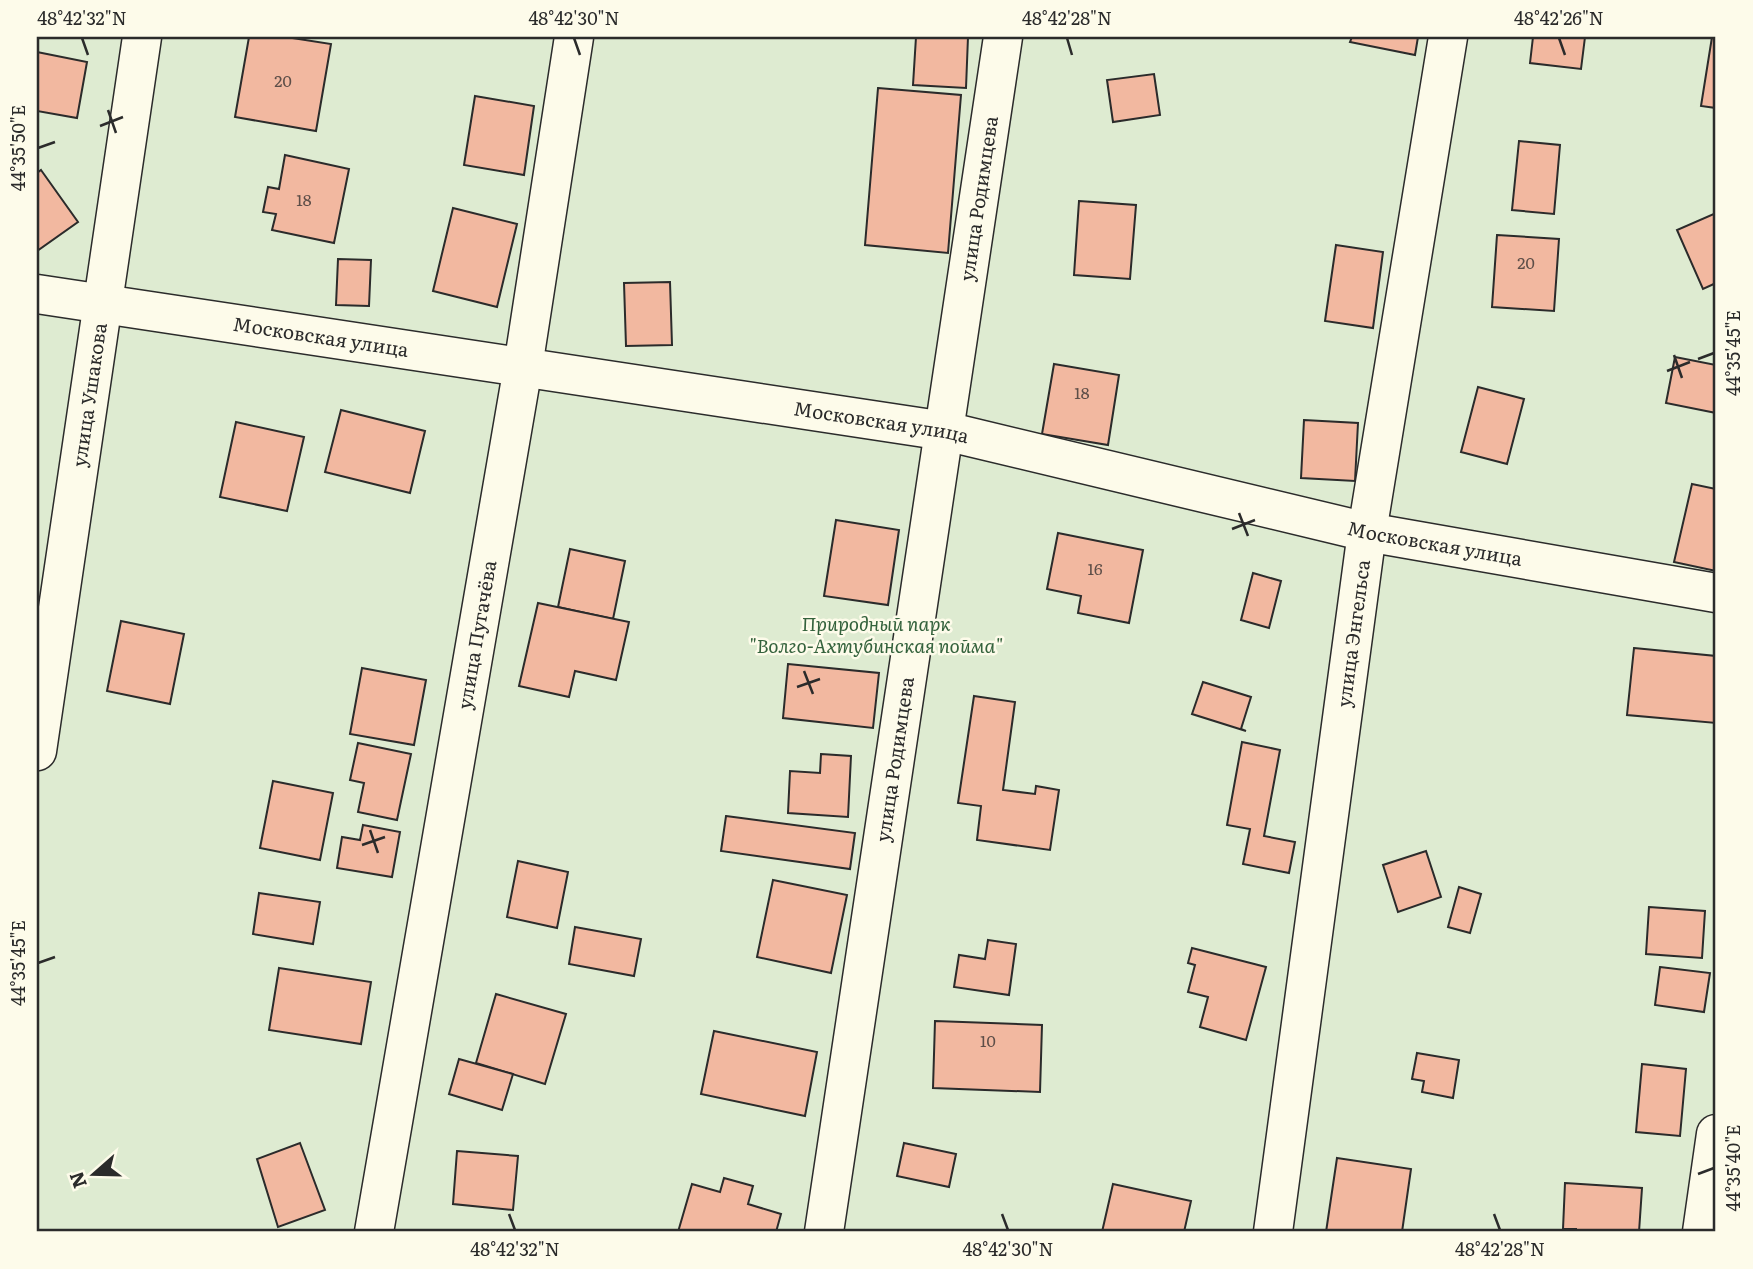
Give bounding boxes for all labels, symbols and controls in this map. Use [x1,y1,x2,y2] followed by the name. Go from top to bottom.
[37,4,127,31] text: 48°42'32"N
[528,4,620,31] text: 48°42'30"N
[1022,4,1112,31] text: 48°42'28"N
[1514,4,1604,31] text: 48°42'26"N
[274,68,292,92] house number: 20
[4,105,31,191] text: 44°35'50"E
[952,113,1004,283] street label: улица Родимцева
[296,187,312,211] house number: 18
[1517,250,1535,274] house number: 20
[231,309,411,363] street label: Московская улица
[1719,310,1746,396] text: 44°35'45"E
[64,320,113,469] street label: улица Ушакова
[1074,380,1090,404] house number: 18
[792,393,973,449] street label: Московская улица
[1345,513,1525,572] street label: Московская улица
[1087,556,1103,580] house number: 16
[449,557,503,711] street label: улица Пугачёва
[1329,557,1376,709] street label: улица Энгельса
[749,609,1003,659] park label: Природный парк "Волго-Ахтубинская пойма"
[868,674,920,844] street label: улица Родимцева
[4,920,31,1006] text: 44°35'45"E
[980,1028,996,1052] house number: 10
[1719,1124,1746,1212] text: 44°35'40"E
[60,1140,130,1210] north arrow
[61,1168,93,1192] text: N
[470,1235,560,1262] text: 48°42'32"N
[962,1235,1054,1262] text: 48°42'30"N
[1455,1235,1545,1262] text: 48°42'28"N

